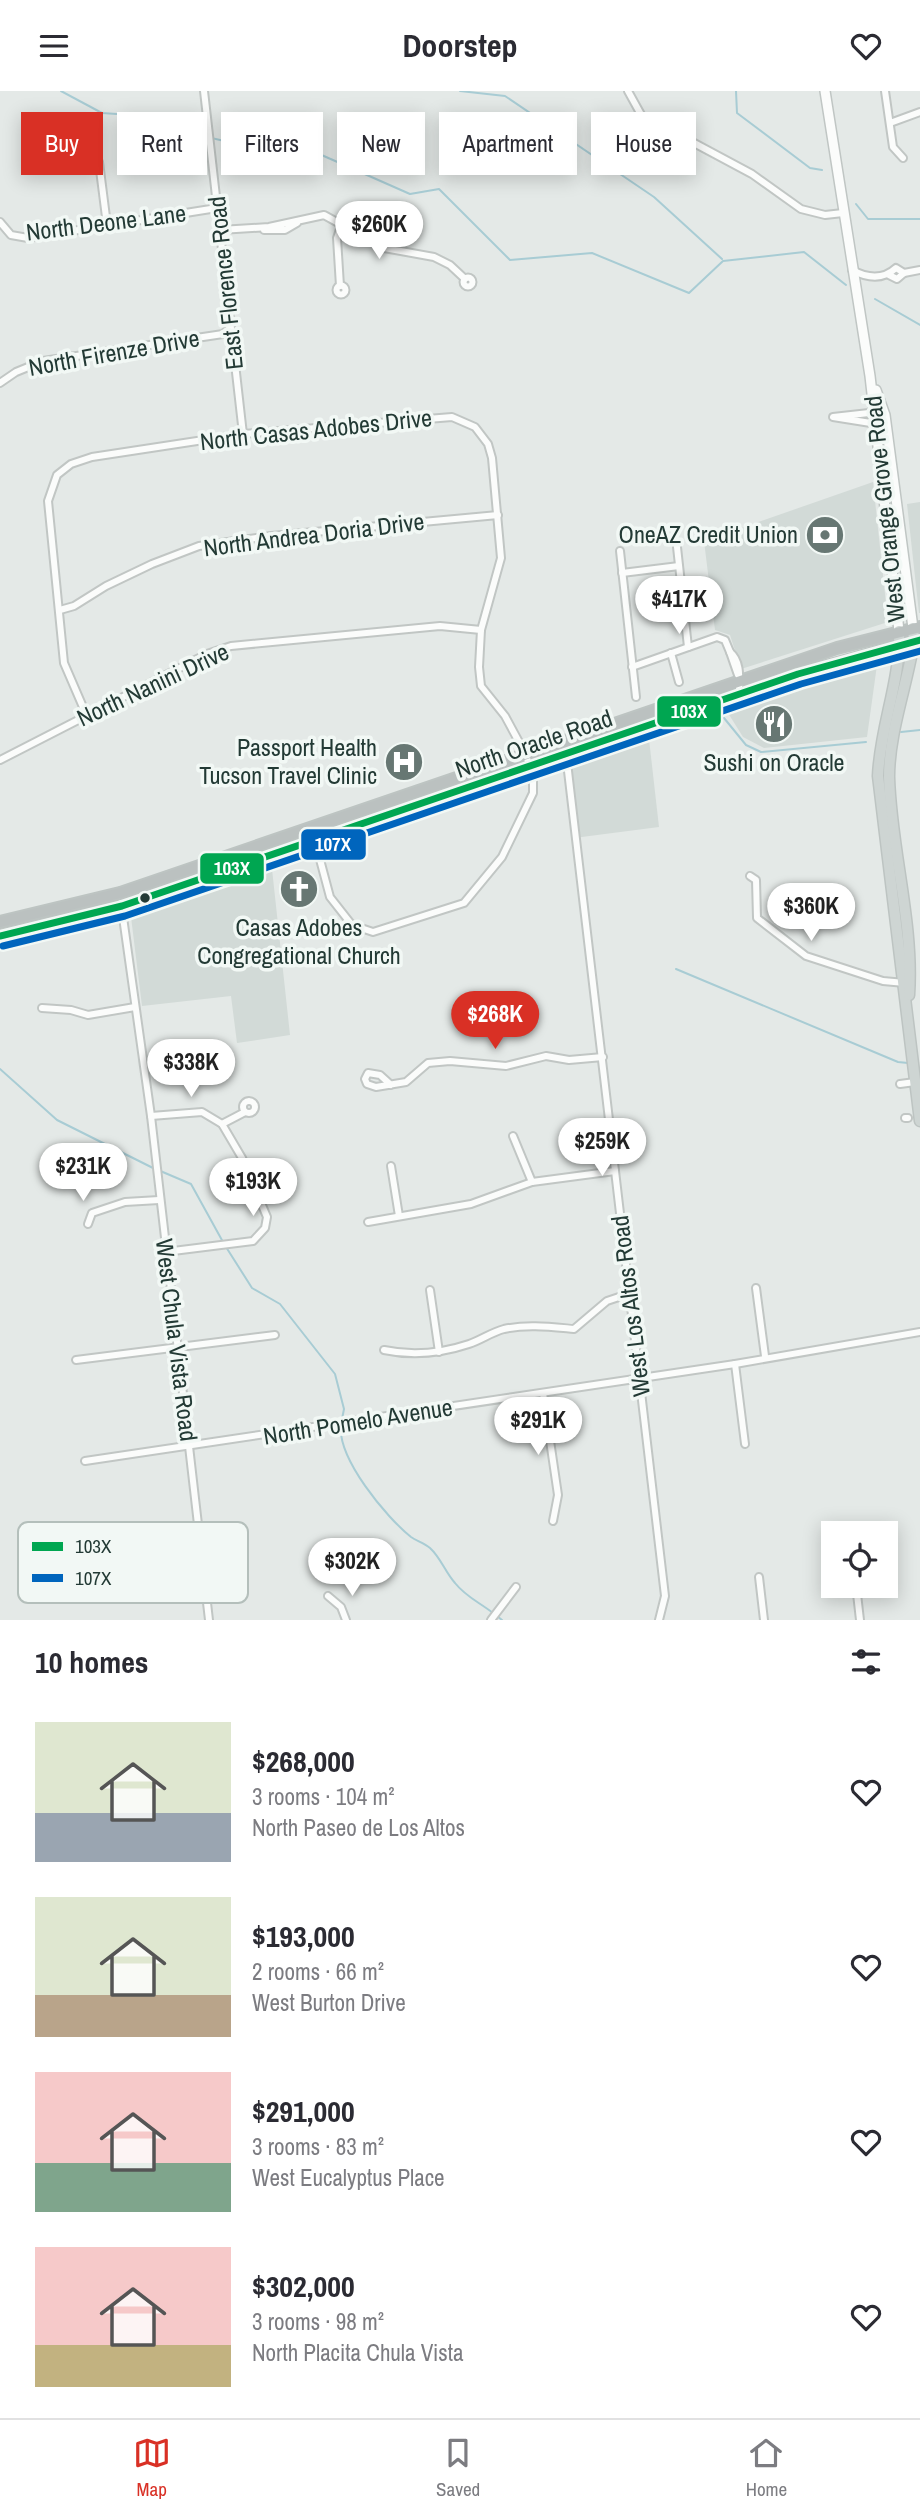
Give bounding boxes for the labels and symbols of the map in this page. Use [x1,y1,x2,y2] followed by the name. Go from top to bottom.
[200,195,250,371] street label: East Florence Road
[24,196,188,248] street label: North Deone Lane
[330,201,428,261] pin: $260K
[26,321,202,383] street label: North Firenze Drive
[856,394,912,624] street label: West Orange Grove Road
[198,401,433,457] street label: North Casas Adobes Drive
[202,505,426,563] street label: North Andrea Doria Drive
[804,514,846,556] bank icon: OneAZ Credit Union
[619,518,798,550] place label: OneAZ Credit Union
[630,577,728,636] pin: $417K
[71,635,234,733] street label: North Nanini Drive
[656,695,722,728] line badge: 103X
[671,698,708,724] text: 103X
[451,701,616,785] street label: North Oracle Road
[753,703,795,745] restaurant icon: Sushi on Oracle
[199,731,377,791] place label: Passport Health Tucson Travel Clinic
[383,741,425,783] hospital icon: Passport Health Tucson Travel Clinic
[703,746,845,778] place label: Sushi on Oracle
[300,828,367,861] line badge: 107X
[315,831,352,857] text: 107X
[199,852,265,885] line badge: 103X
[214,855,251,881] text: 103X
[278,868,320,910] church icon: Casas Adobes Congregational Church
[762,883,860,943] pin: $360K
[138,891,152,905] unlabelled marker
[197,911,401,971] place label: Casas Adobes Congregational Church
[446,991,544,1051] pin: $268K
[142,1039,240,1099] pin: $338K
[553,1119,651,1178] pin: $259K
[34,1143,132,1203] pin: $231K
[204,1159,302,1218] pin: $193K
[603,1214,657,1399] street label: West Los Altos Road
[149,1237,205,1443] street label: West Chula Vista Road
[261,1390,455,1452] street label: North Pomelo Avenue
[489,1397,587,1457] pin: $291K
[18,1522,248,1603] legend
[75,1533,112,1559] text: 103X
[303,1539,401,1598] pin: $302K
[75,1565,112,1591] text: 107X

